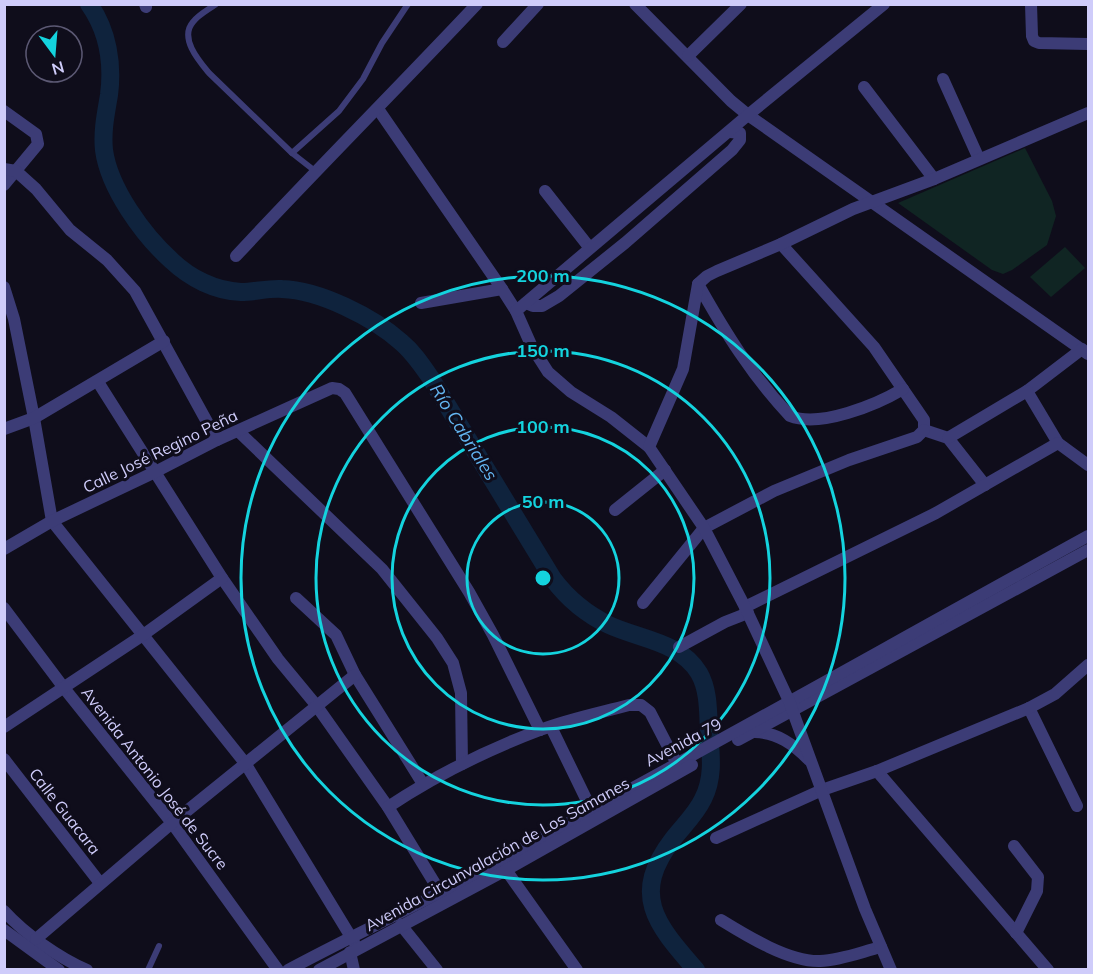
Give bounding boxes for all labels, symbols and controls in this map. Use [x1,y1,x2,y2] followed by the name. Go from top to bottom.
[24,24,84,84] north arrow
[50,57,67,80] text: N
[516,264,570,287] text: 200 m
[516,339,570,362] text: 150 m
[425,379,503,485] water label: Río Cabriales
[79,405,241,497] street label: Calle José Regino Peña
[516,415,570,438] text: 100 m
[522,490,564,513] text: 50 m
[533,568,553,588] centre of rings
[77,683,233,873] street label: Avenida Antonio José de Sucre
[641,713,725,771] street label: Avenida 79
[25,764,105,858] street label: Calle Guacara
[361,773,633,935] street label: Avenida Circunvalación de Los Samanes

